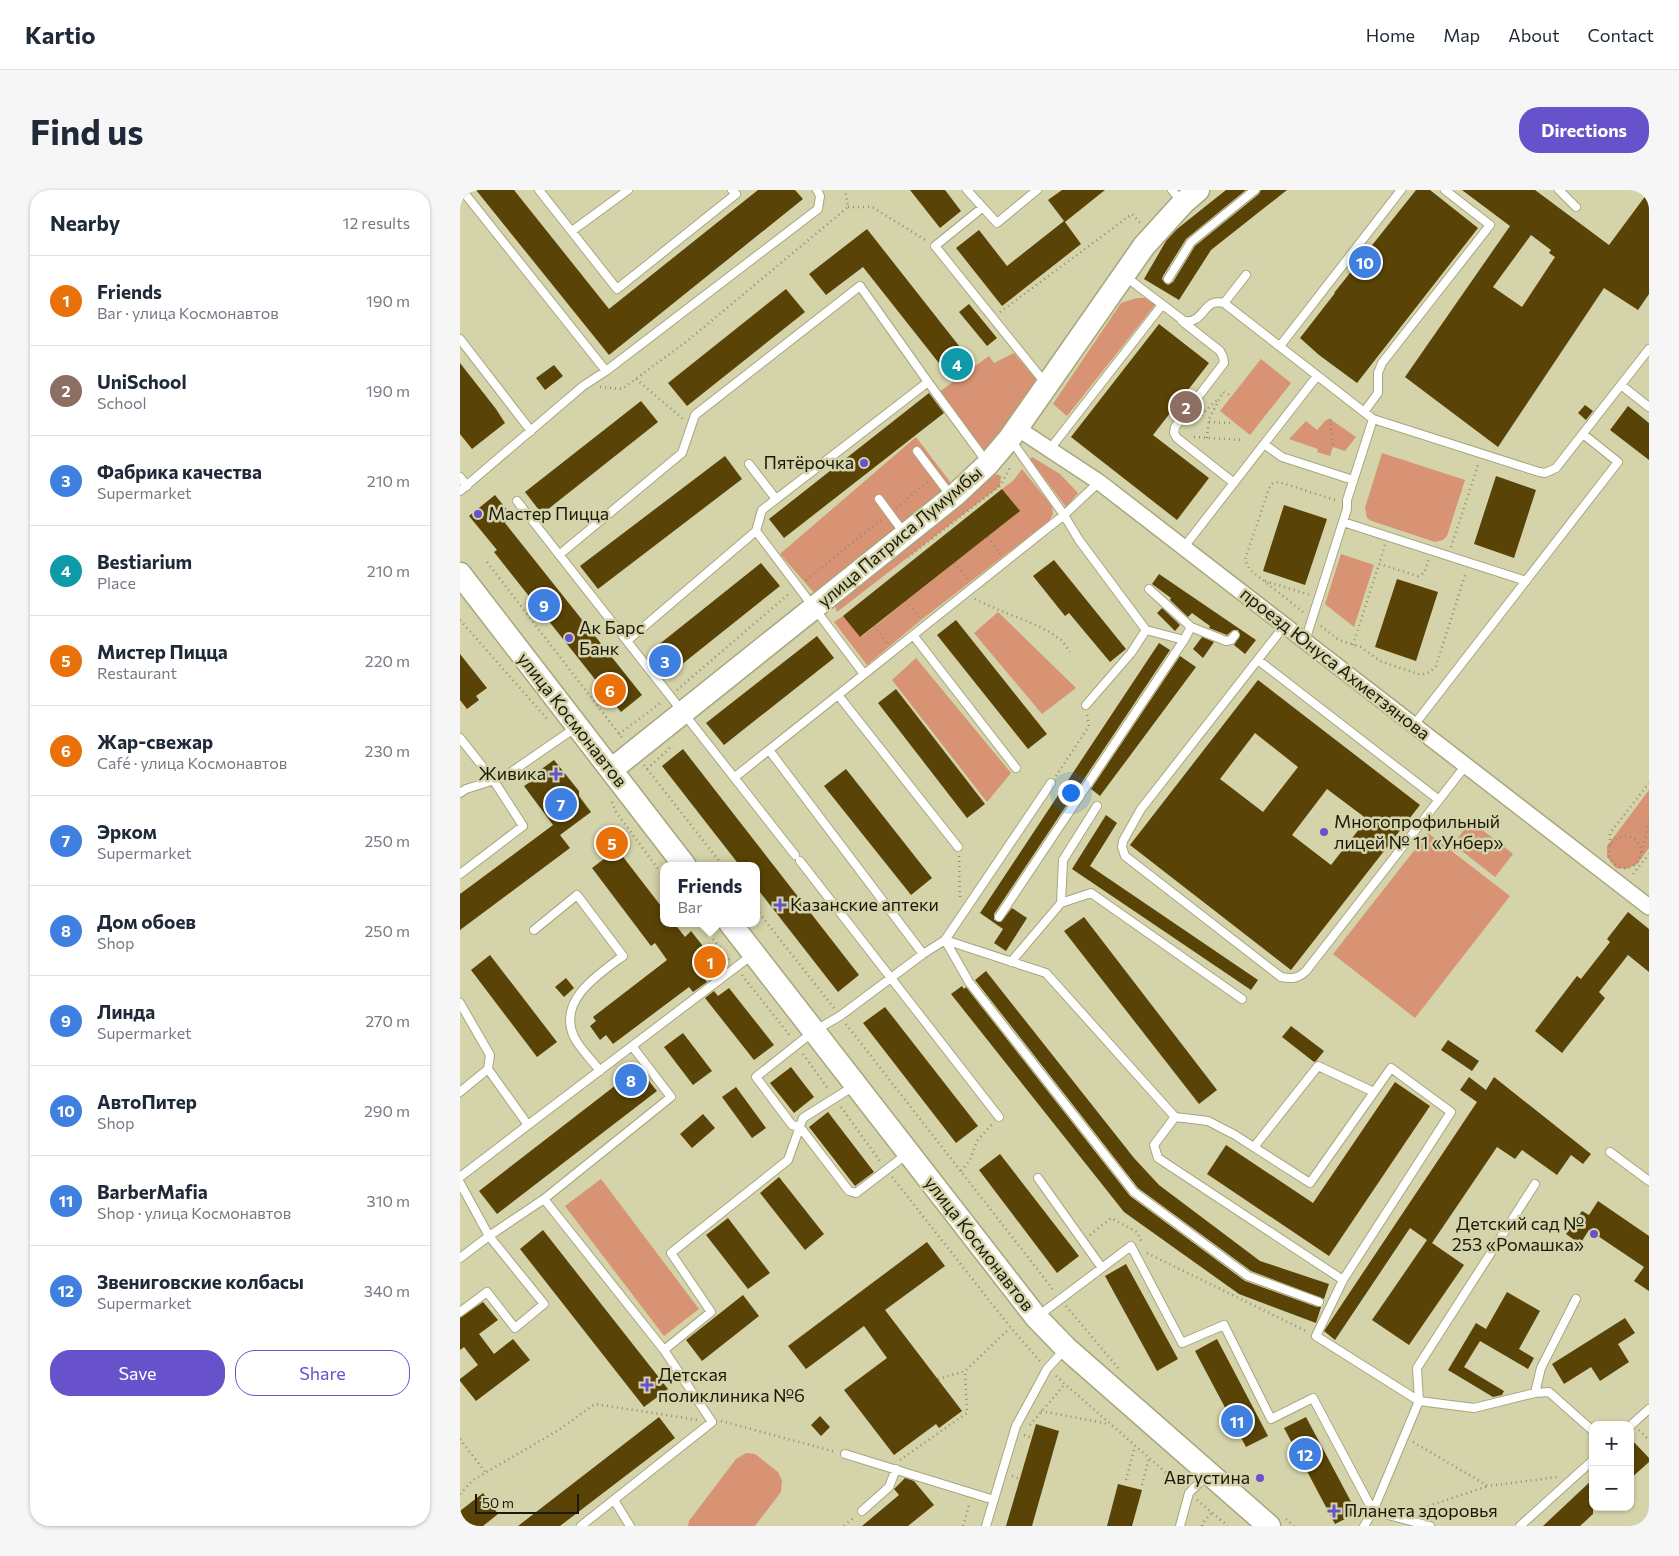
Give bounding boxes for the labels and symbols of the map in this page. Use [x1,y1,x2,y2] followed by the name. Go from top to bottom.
[1349,243,1381,281] pin: 10
[941,345,973,383] pin: 4
[1170,388,1202,426] pin: 2
[763,451,854,473] place label: Пятёрочка
[858,457,870,469] marker: Пятёрочка
[813,461,986,611] street label: улица Патриса Лумумбы
[488,502,609,524] place label: Мастер Пицца
[472,508,484,520] marker: Мастер Пицца
[1236,582,1435,744] street label: проезд Юнуса Ахметзянова
[528,586,560,624] pin: 9
[579,616,645,659] place label: Ак Барс Банк
[563,632,575,644] marker: Ак Барс Банк
[649,642,681,680] pin: 3
[513,648,632,791] street label: улица Космонавтов
[594,671,626,709] pin: 6
[478,762,546,784] place label: Живика
[550,768,562,780] marker: Живика
[1058,780,1084,806] your location
[545,785,577,823] pin: 7
[1334,810,1503,853] place label: Многопрофильный лицей № 11 «Унбер»
[596,824,628,862] pin: 5
[1318,826,1330,838] marker: Многопрофильный лицей № 11 «Унбер»
[790,893,939,915] place label: Казанские аптеки
[774,899,786,911] marker: Казанские аптеки
[694,943,726,981] pin: 1
[615,1061,647,1099] pin: 8
[920,1172,1039,1315] street label: улица Космонавтов
[1452,1212,1584,1255] place label: Детский сад № 253 «Ромашка»
[1588,1228,1600,1240] marker: Детский сад № 253 «Ромашка»
[658,1363,805,1406] place label: Детская поликлиника №6
[640,1378,654,1392] marker: Детская поликлиника №6
[1221,1402,1253,1440] pin: 11
[1289,1435,1321,1473] pin: 12
[1164,1466,1250,1488] place label: Августина
[1254,1472,1266,1484] marker: Августина
[475,1491,579,1514] scale bar
[1344,1499,1498,1521] place label: Планета здоровья
[1328,1505,1340,1517] marker: Планета здоровья

